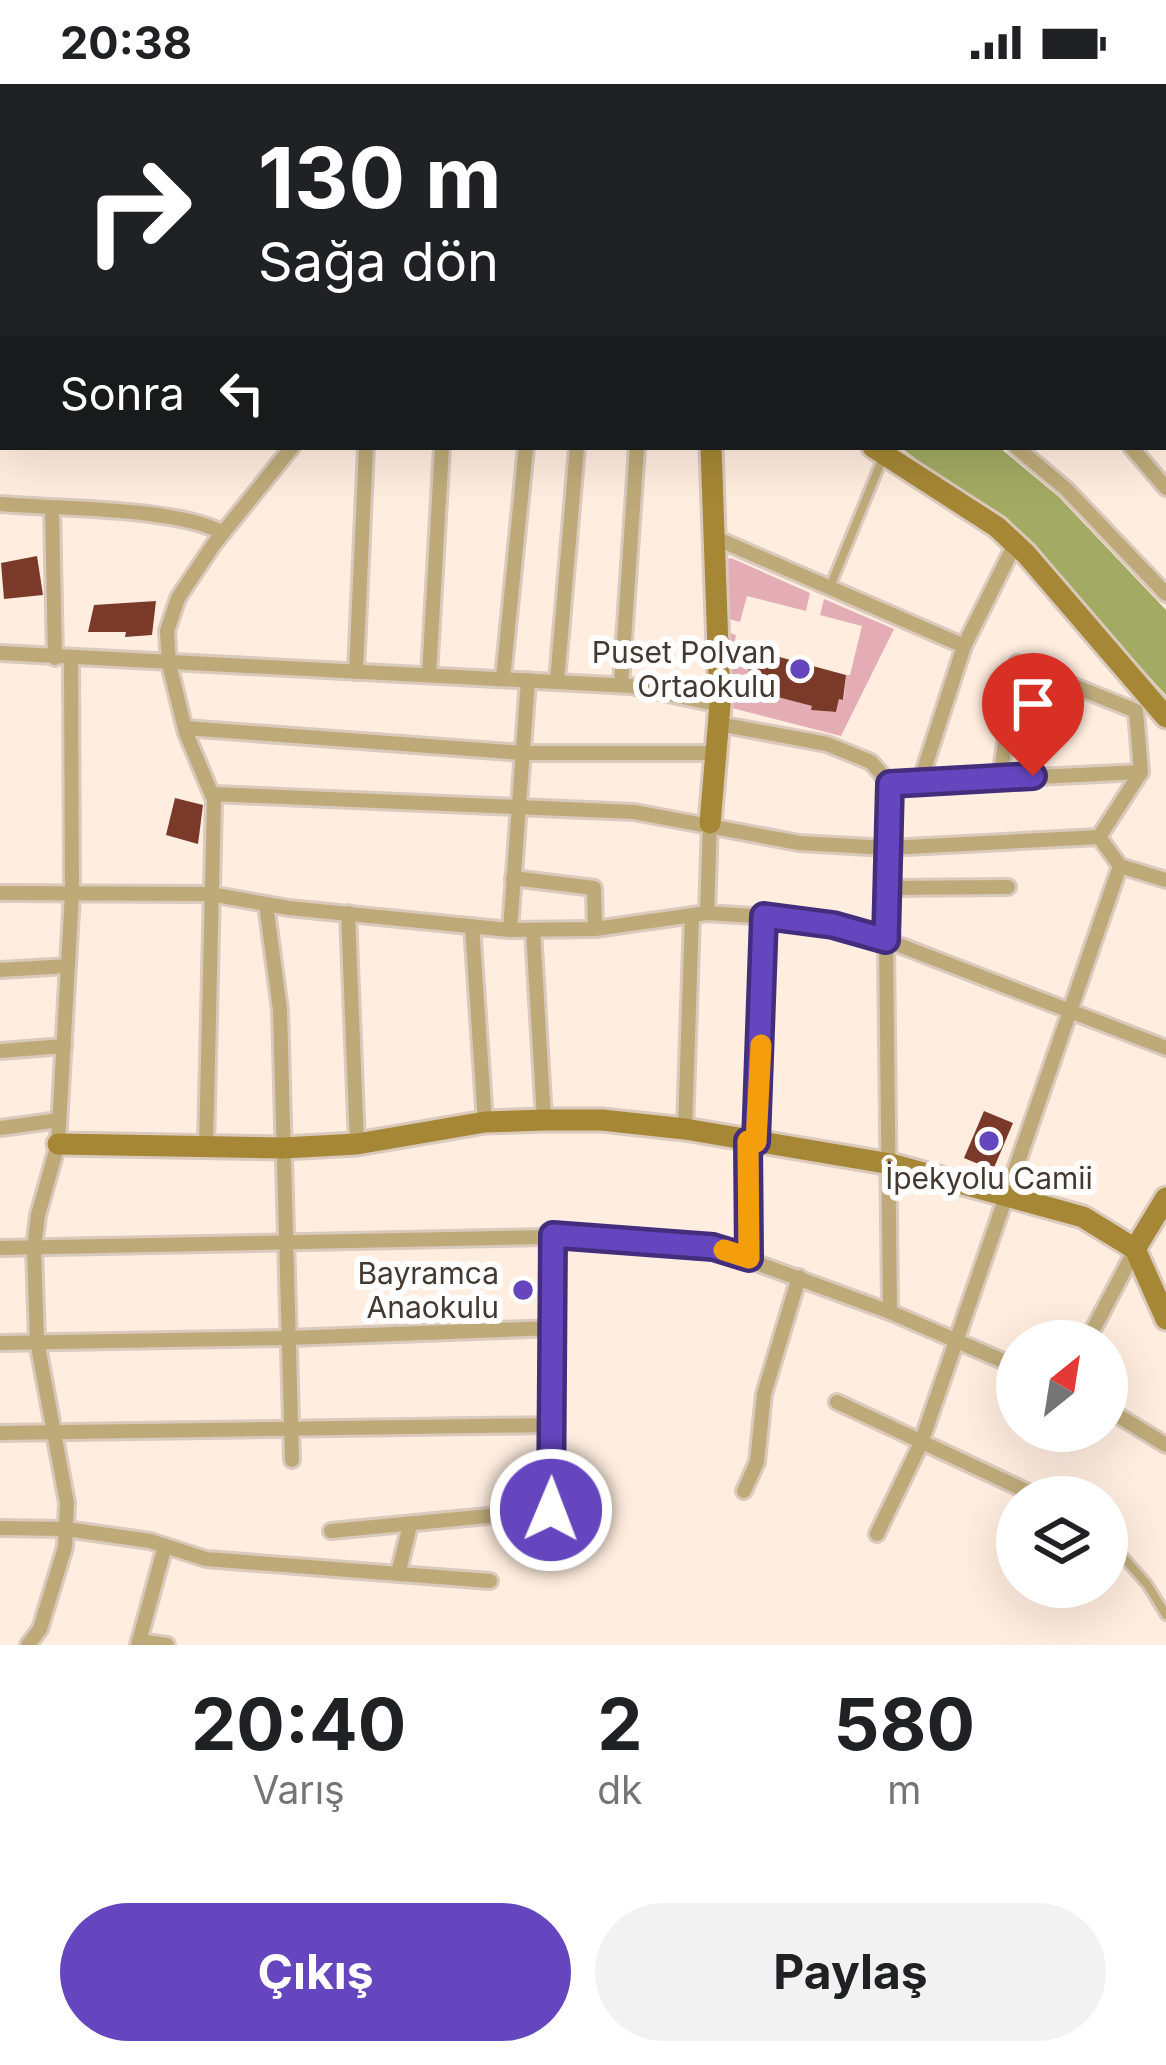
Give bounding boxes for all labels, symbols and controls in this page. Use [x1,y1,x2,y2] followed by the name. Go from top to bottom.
[60,15,192,70] text: 20:38
[258,127,502,228] text: 130 m
[60,132,216,288] icon: right
[258,229,499,294] text: Sağa dön
[209,360,275,426] icon: left
[60,366,185,421] text: Sonra
[592,634,776,704] place label: Puset Polvan Ortaokulu
[982,653,1084,776] pin
[787,656,813,682] marker: Puset Polvan Ortaokulu
[1000,671,1066,737] icon: arrive
[976,1128,1002,1154] marker: İpekyolu Camii
[885,1160,1093,1196] place label: İpekyolu Camii
[357,1255,499,1325] place label: Bayramca Anaokulu
[510,1277,536,1303] marker: Bayramca Anaokulu
[996,1320,1128,1452] north arrow
[996,1320,1128,1608] map controls
[488,1447,614,1573] position arrow
[996,1476,1128,1608] button: layers
[191,1680,406,1767] text: 20:40
[597,1680,643,1767] text: 2
[834,1680,975,1767] text: 580
[253,1766,345,1813] text: Varış
[597,1766,643,1813] text: dk
[887,1766,921,1813] text: m
[60,1903,571,2041] button: Çıkış
[595,1903,1106,2041] button: Paylaş

